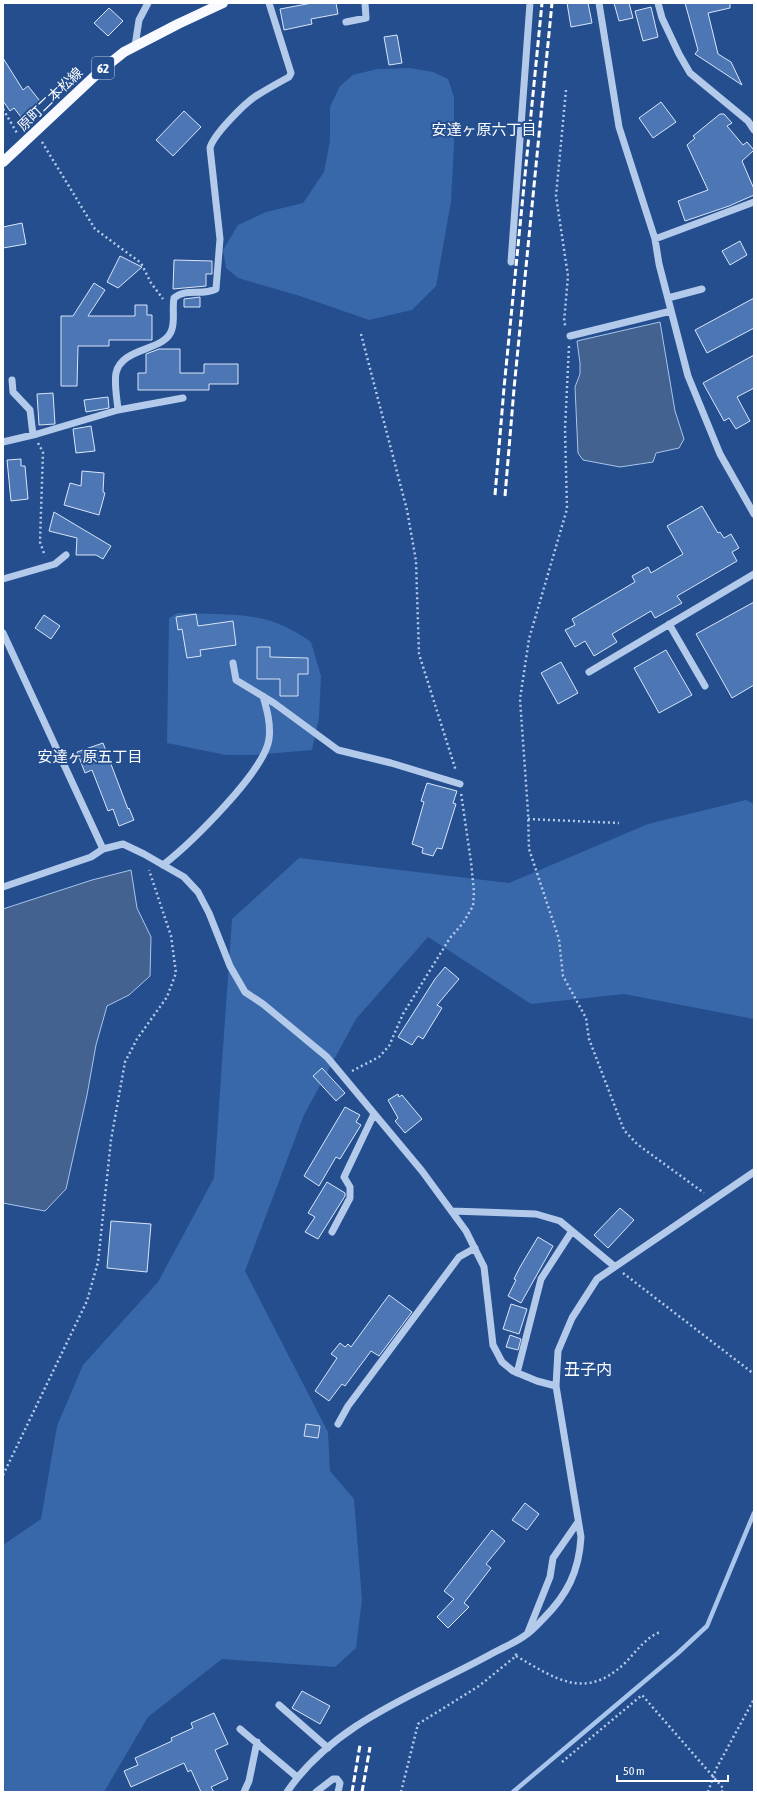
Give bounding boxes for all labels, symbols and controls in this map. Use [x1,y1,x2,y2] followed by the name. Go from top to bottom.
[92,57,114,79] road number: 62
[14,64,86,134] street label: 原町二本松線
[431,121,537,138] district label: 安達ヶ原六丁目
[37,748,143,765] district label: 安達ヶ原五丁目
[564,1360,612,1378] district label: 丑子内
[617,1757,728,1783] scale bar
[623,1764,645,1778] text: 50 m

